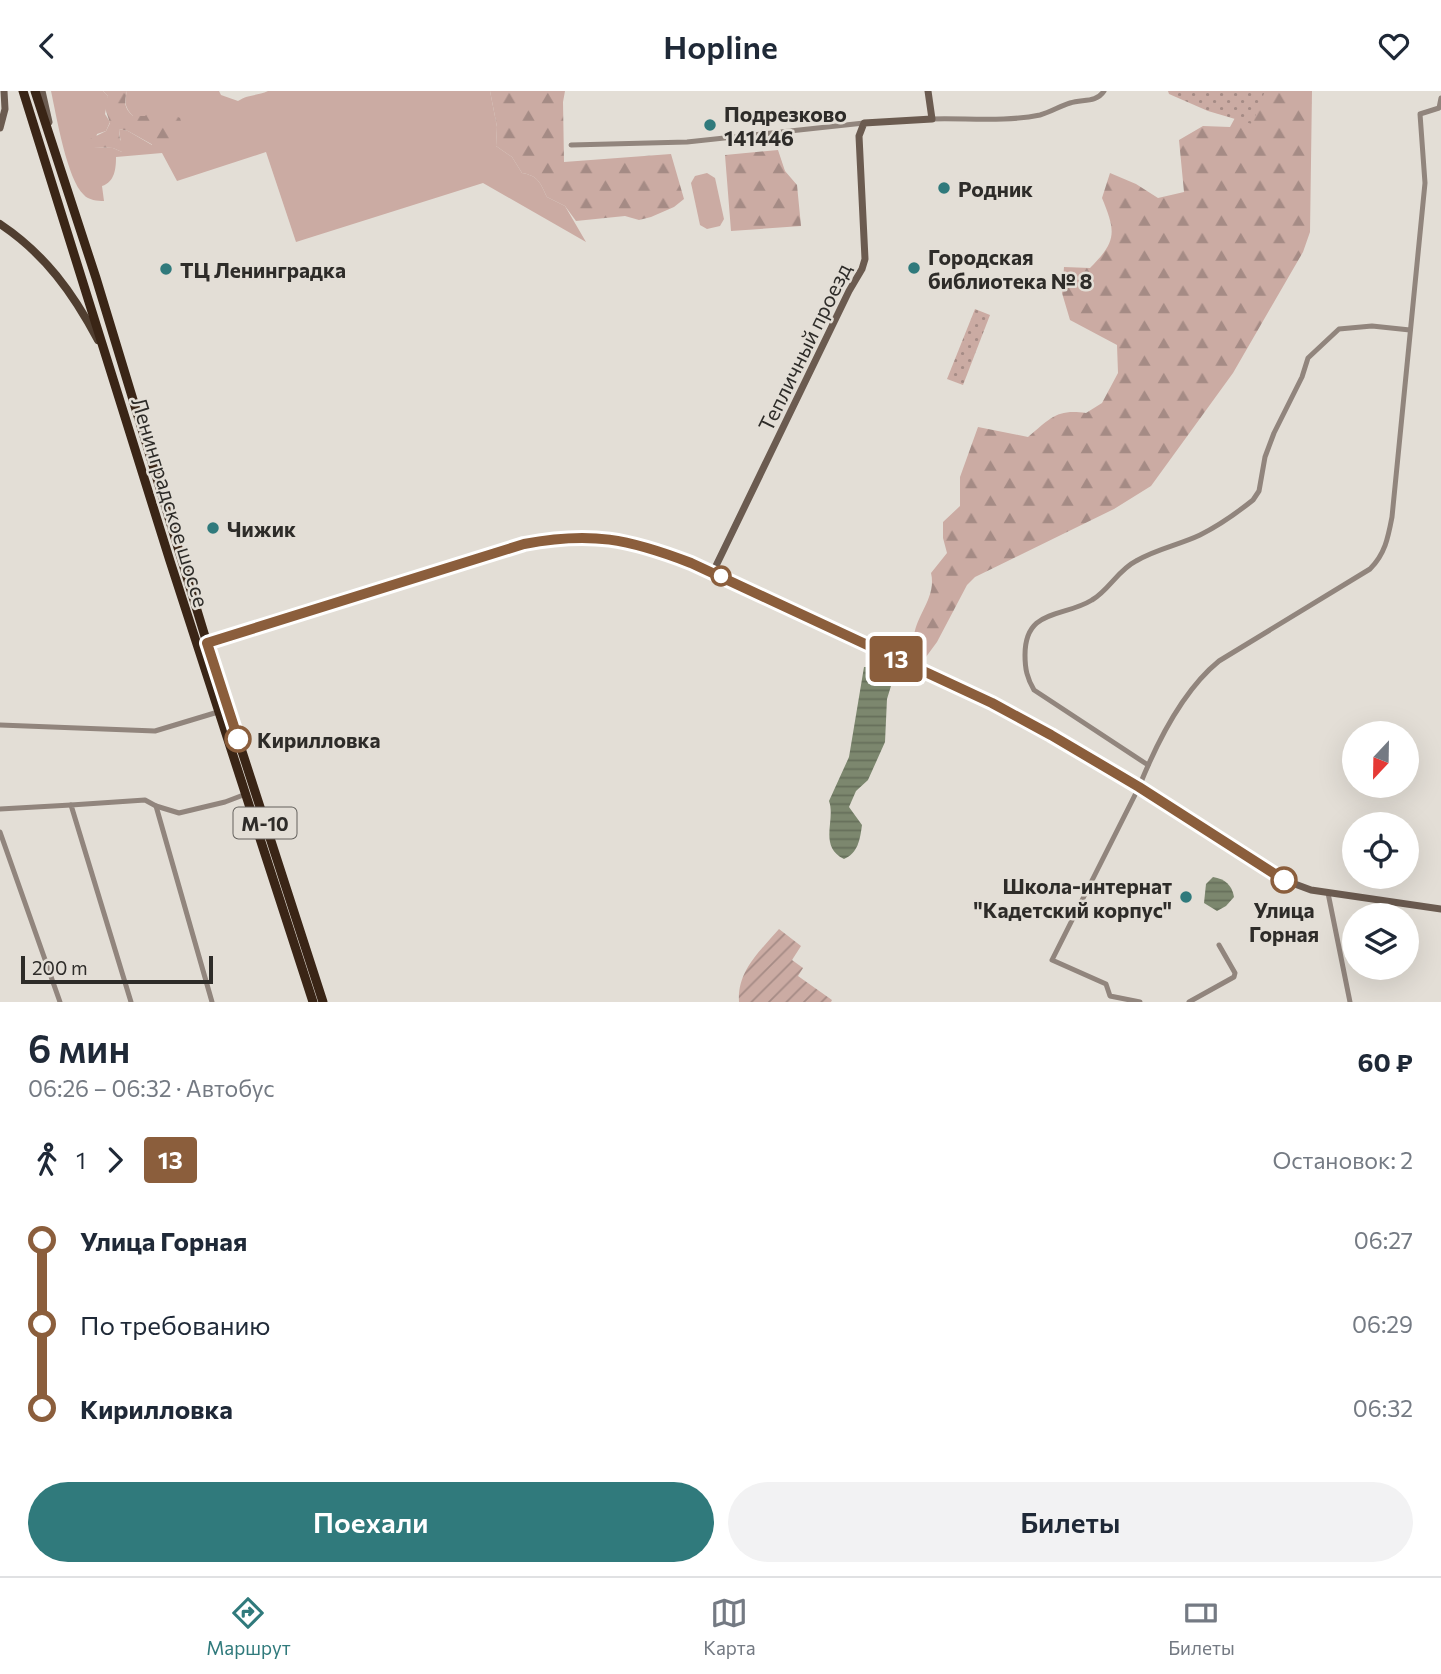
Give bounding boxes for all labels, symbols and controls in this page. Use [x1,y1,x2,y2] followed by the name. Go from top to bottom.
[663,26,778,66] text: Hopline
[28,27,66,65] icon: back
[1375,27,1413,65] icon: heart
[724,101,847,150] place label: Подрезково 141446
[702,117,718,133] marker: Подрезково 141446
[958,176,1033,201] place label: Родник
[936,180,952,196] marker: Родник
[928,244,1093,293] place label: Городская библиотека № 8
[180,257,346,282] place label: ТЦ Ленинградка
[752,259,856,435] street label: Тепличный проезд
[906,260,922,276] marker: Городская библиотека № 8
[158,261,174,277] marker: ТЦ Ленинградка
[127,394,215,610] street label: Ленинградское шоссе
[227,516,296,541] place label: Чижик
[205,520,221,536] marker: Чижик
[711,566,731,586] unlabelled marker
[864,636,928,682] line badge: 13
[884,644,908,673] text: 13
[1342,721,1419,798] north arrow
[1342,721,1419,980] map controls
[225,726,251,752] marker: Кирилловка
[257,727,380,752] place label: Кирилловка
[233,807,296,839] road number: М-10
[1342,812,1419,889] button: locate
[1271,867,1297,893] marker: Улица Горная
[974,873,1172,922] place label: Школа-интернат "Кадетский корпус"
[1178,889,1194,905] marker: Школа-интернат "Кадетский корпус"
[1249,897,1319,946] place label: Улица Горная
[1342,903,1419,980] button: layers
[21,953,214,985] scale bar
[32,956,88,979] text: 200 m
[28,1024,130,1071] text: 6 мин
[1358,1046,1413,1077] text: 60 ₽
[28,1074,275,1102] text: 06:26 – 06:32 · Автобус
[28,1141,66,1179] icon: walk
[96,1141,134,1179] icon: forward
[158,1145,183,1174] text: 13
[76,1146,86,1174] text: 1
[1272,1146,1413,1174] text: Остановок: 2
[80,1225,247,1256] text: Улица Горная
[1354,1226,1413,1254] text: 06:27
[80,1309,271,1340] text: По требованию
[1352,1310,1413,1338] text: 06:29
[80,1393,233,1424] text: Кирилловка
[1353,1394,1413,1422] text: 06:32
[28,1482,714,1562] button: Поехали
[728,1482,1413,1562] button: Билеты
[206,1594,291,1659] tab: Маршрут
[703,1594,756,1659] tab: Карта
[1168,1594,1235,1659] tab: Билеты

